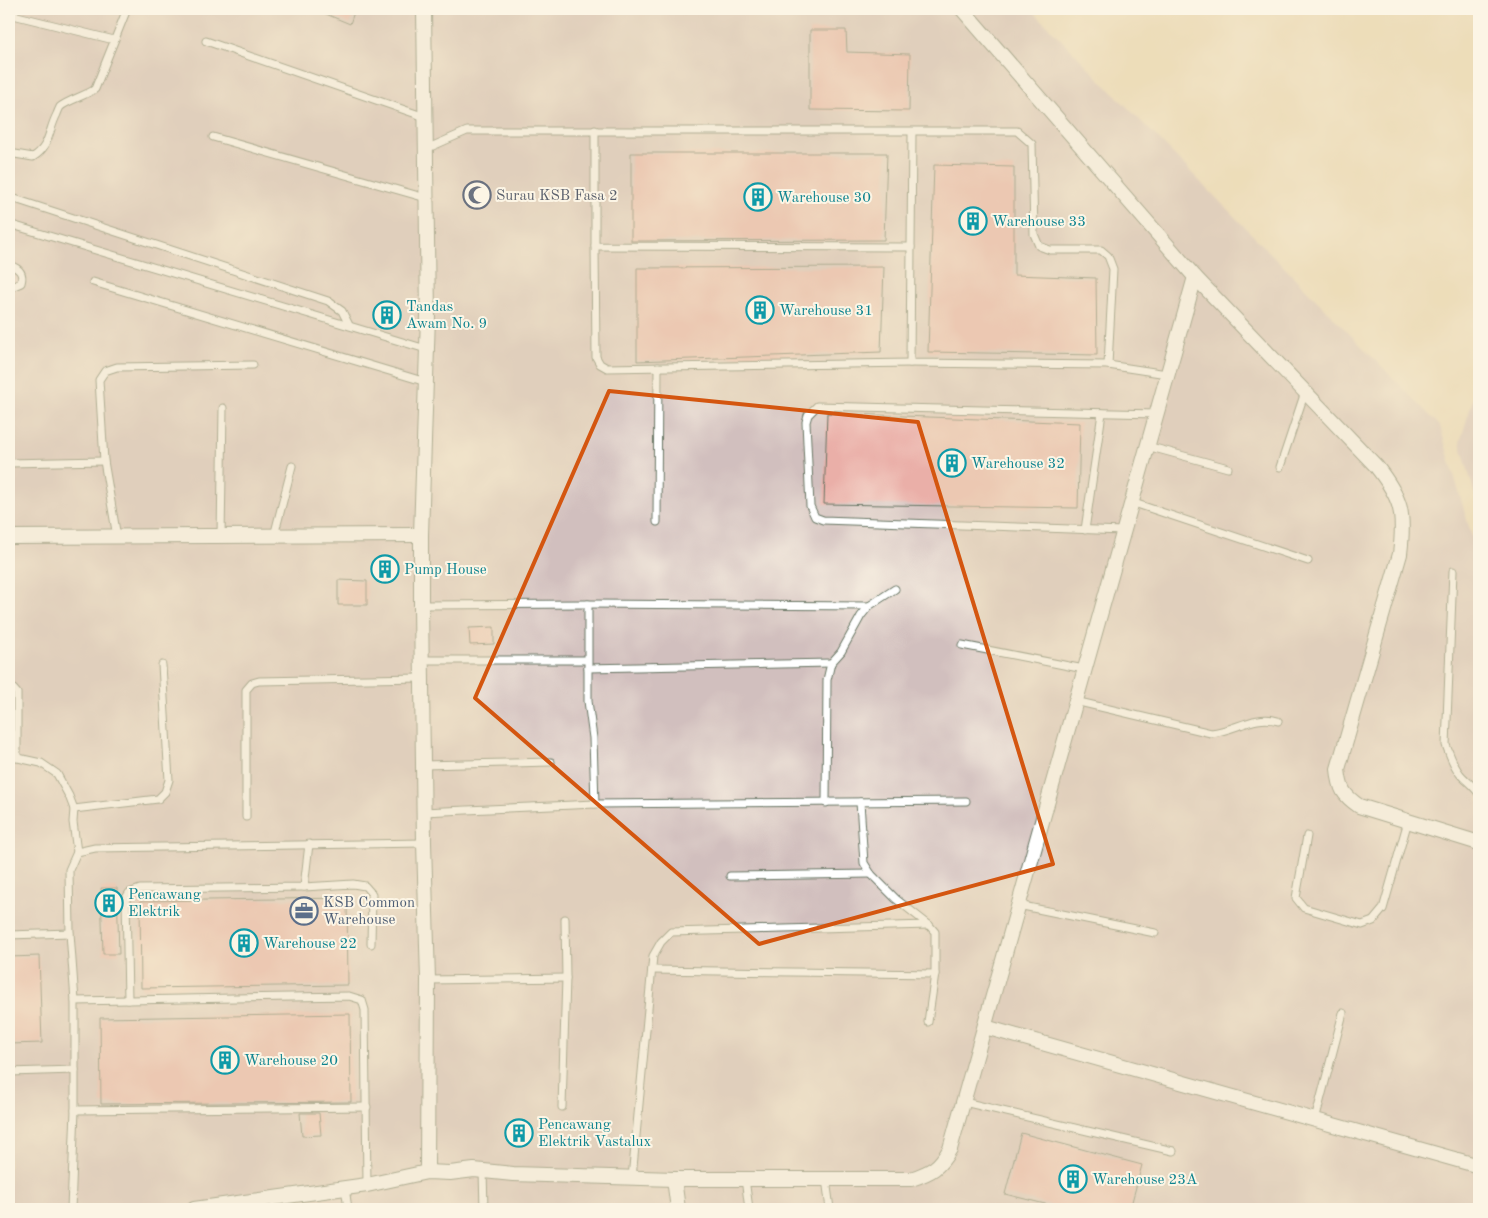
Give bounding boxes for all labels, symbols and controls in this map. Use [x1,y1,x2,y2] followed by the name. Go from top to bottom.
[462,180,492,210] mosque icon: Surau KSB Fasa 2
[743,182,773,212] building icon: Warehouse 30
[496,189,618,204] place label: Surau KSB Fasa 2
[777,191,871,206] place label: Warehouse 30
[958,206,988,236] building icon: Warehouse 33
[992,215,1086,230] place label: Warehouse 33
[745,295,775,325] building icon: Warehouse 31
[372,300,402,330] building icon: Tandas Awam No. 9
[406,300,487,332] place label: Tandas Awam No. 9
[779,304,873,319] place label: Warehouse 31
[937,448,967,478] building icon: Warehouse 32
[971,457,1065,472] place label: Warehouse 32
[370,554,400,584] building icon: Pump House
[404,563,487,578] place label: Pump House
[94,888,124,918] building icon: Pencawang Elektrik
[128,888,201,920] place label: Pencawang Elektrik
[289,896,319,926] office icon: KSB Common Warehouse
[323,896,415,928] place label: KSB Common Warehouse
[229,928,259,958] building icon: Warehouse 22
[263,937,357,952] place label: Warehouse 22
[210,1045,240,1075] building icon: Warehouse 20
[244,1054,338,1069] place label: Warehouse 20
[504,1118,534,1148] building icon: Pencawang Elektrik Vastalux
[538,1118,652,1150] place label: Pencawang Elektrik Vastalux
[1058,1164,1088,1194] building icon: Warehouse 23A
[1092,1173,1198,1188] place label: Warehouse 23A

